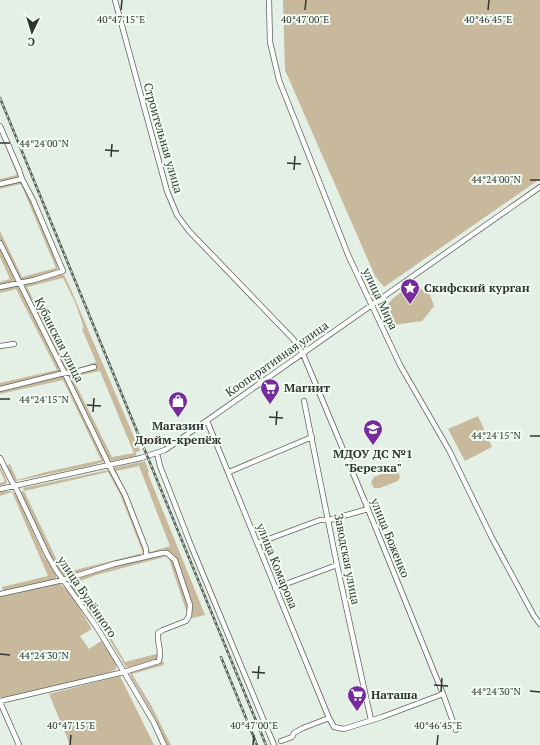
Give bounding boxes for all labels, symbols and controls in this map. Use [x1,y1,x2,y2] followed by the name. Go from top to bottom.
[12,12,52,52] north arrow
[97,13,145,26] text: 40°47'15"E
[281,13,329,26] text: 40°47'00"E
[464,13,512,26] text: 40°46'45"E
[27,35,35,49] text: С
[141,81,186,195] street label: Строительная улица
[19,137,69,150] text: 44°24'00"N
[471,173,521,186] text: 44°24'00"N
[359,265,401,332] street label: улица Мира
[399,277,421,305] place icon: Скифский курган
[424,280,530,295] place label: Скифский курган
[32,295,87,385] street label: Кубанская улица
[222,317,331,400] street label: Кооперативная улица
[259,377,281,405] supermarket icon: Магнит
[284,380,330,395] place label: Магнит
[167,390,189,418] shop icon: Магазин Дюйм-крепёж
[19,393,69,406] text: 44°24'15"N
[135,418,222,447] place label: Магазин Дюйм-крепёж
[362,418,384,446] school or university icon: МДОУ ДС №1 "Березка"
[471,429,521,442] text: 44°24'15"N
[333,446,413,475] place label: МДОУ ДС №1 "Березка"
[367,495,413,580] street label: улица Боженко
[331,512,364,606] street label: Заводская улица
[253,520,301,611] street label: улица Комарова
[54,552,120,641] street label: улица Будённого
[19,649,69,662] text: 44°24'30"N
[346,684,368,712] supermarket icon: Наташа
[471,685,521,698] text: 44°24'30"N
[371,687,418,702] place label: Наташа
[47,719,95,732] text: 40°47'15"E
[230,719,278,732] text: 40°47'00"E
[414,719,462,732] text: 40°46'45"E

